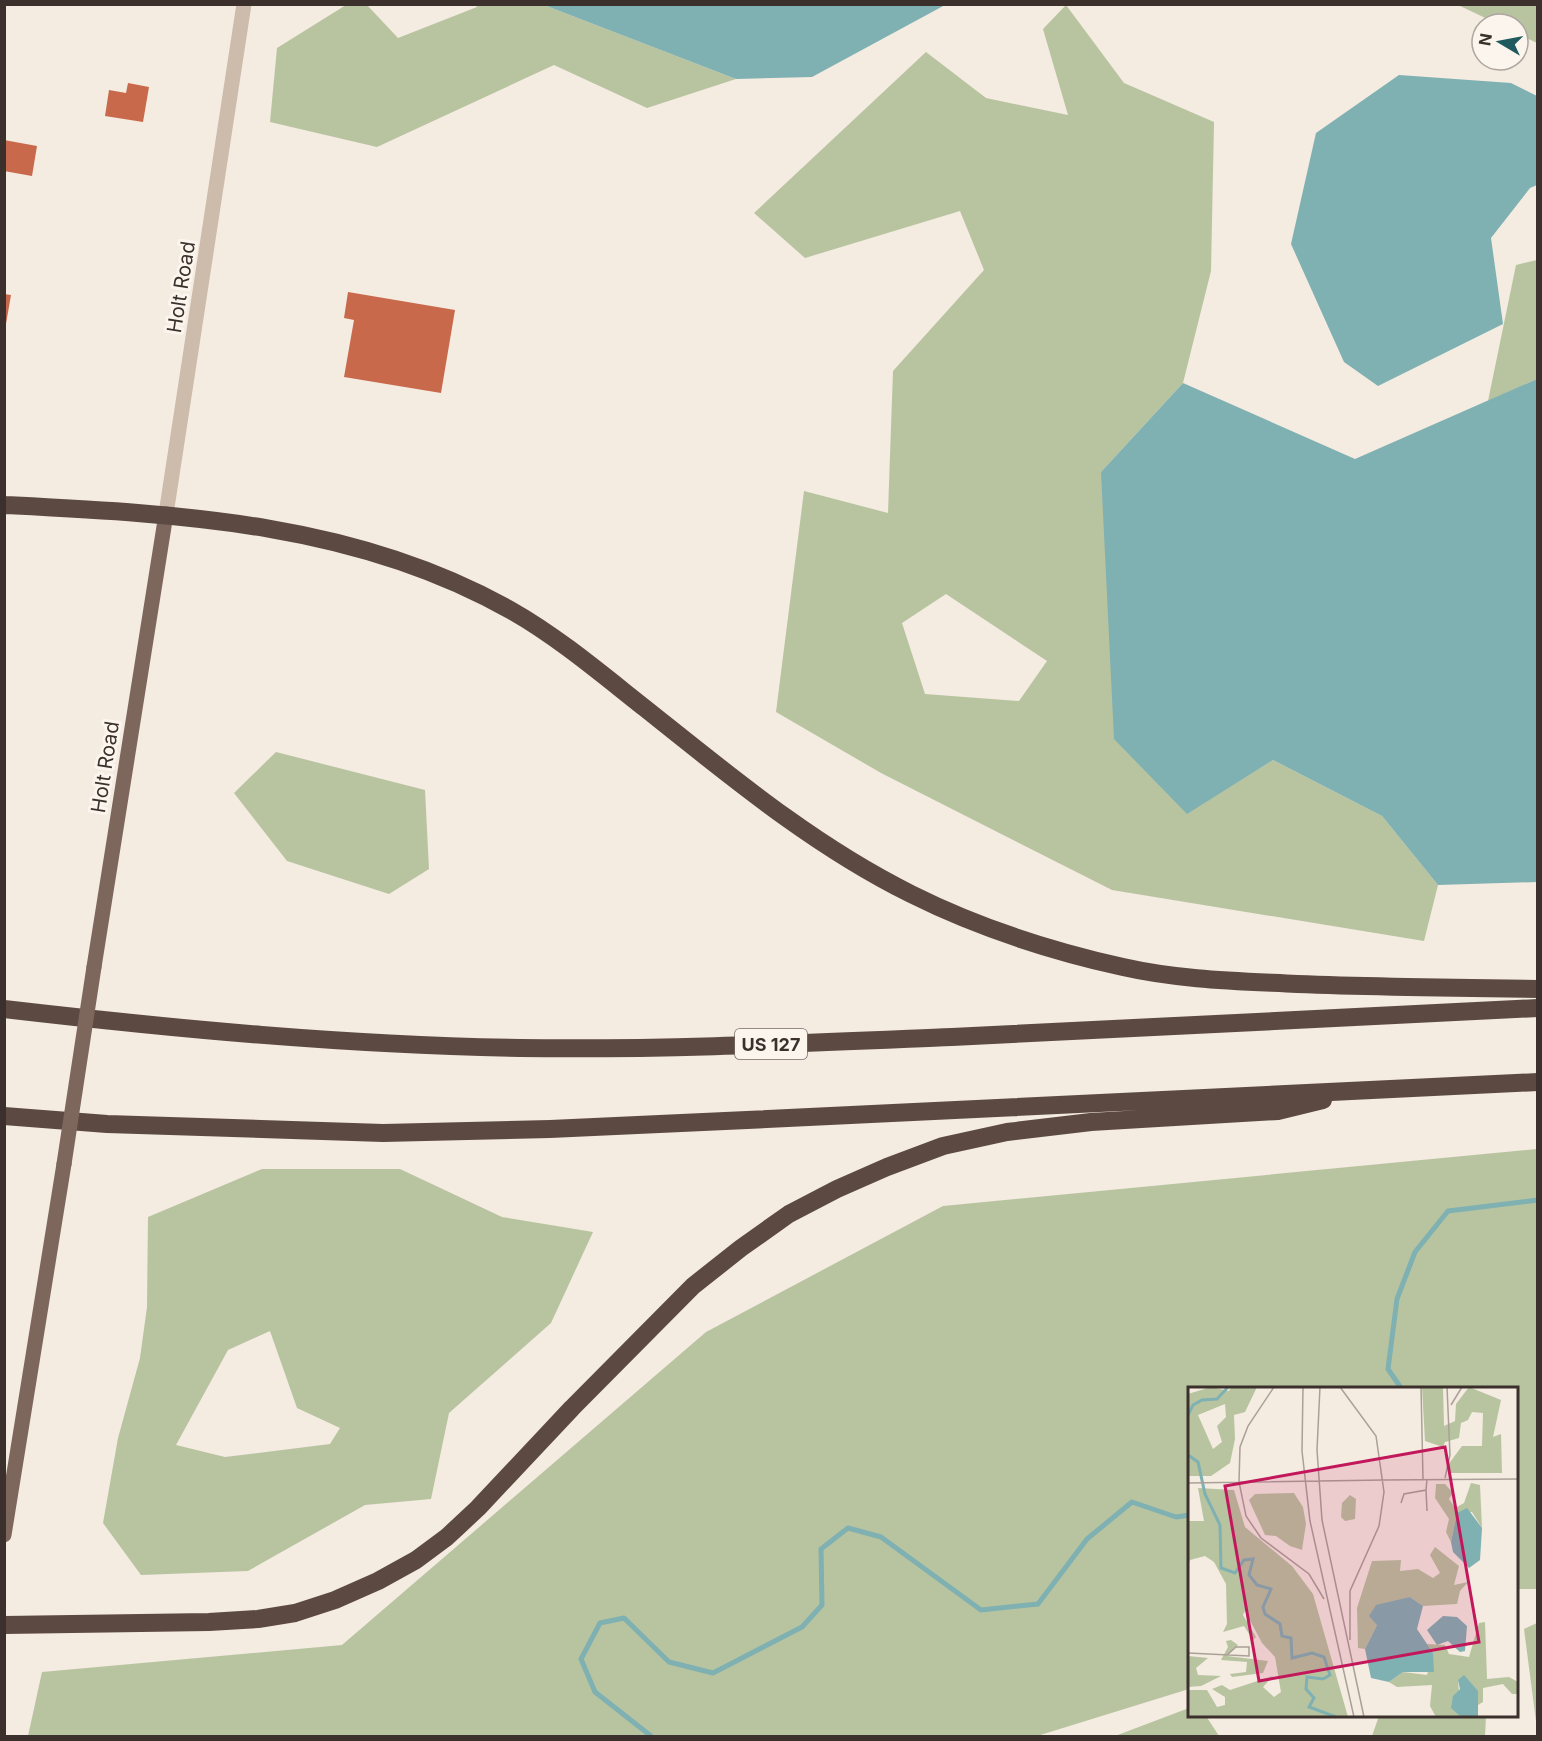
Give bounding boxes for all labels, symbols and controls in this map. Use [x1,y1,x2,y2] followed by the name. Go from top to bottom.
[1470,12,1530,72] north arrow
[1474,32,1496,47] text: N
[162,239,200,335] street label: Holt Road
[86,719,124,815] street label: Holt Road
[735,1029,807,1059] road number: US 127
[1188,1387,1518,1717] inset map

